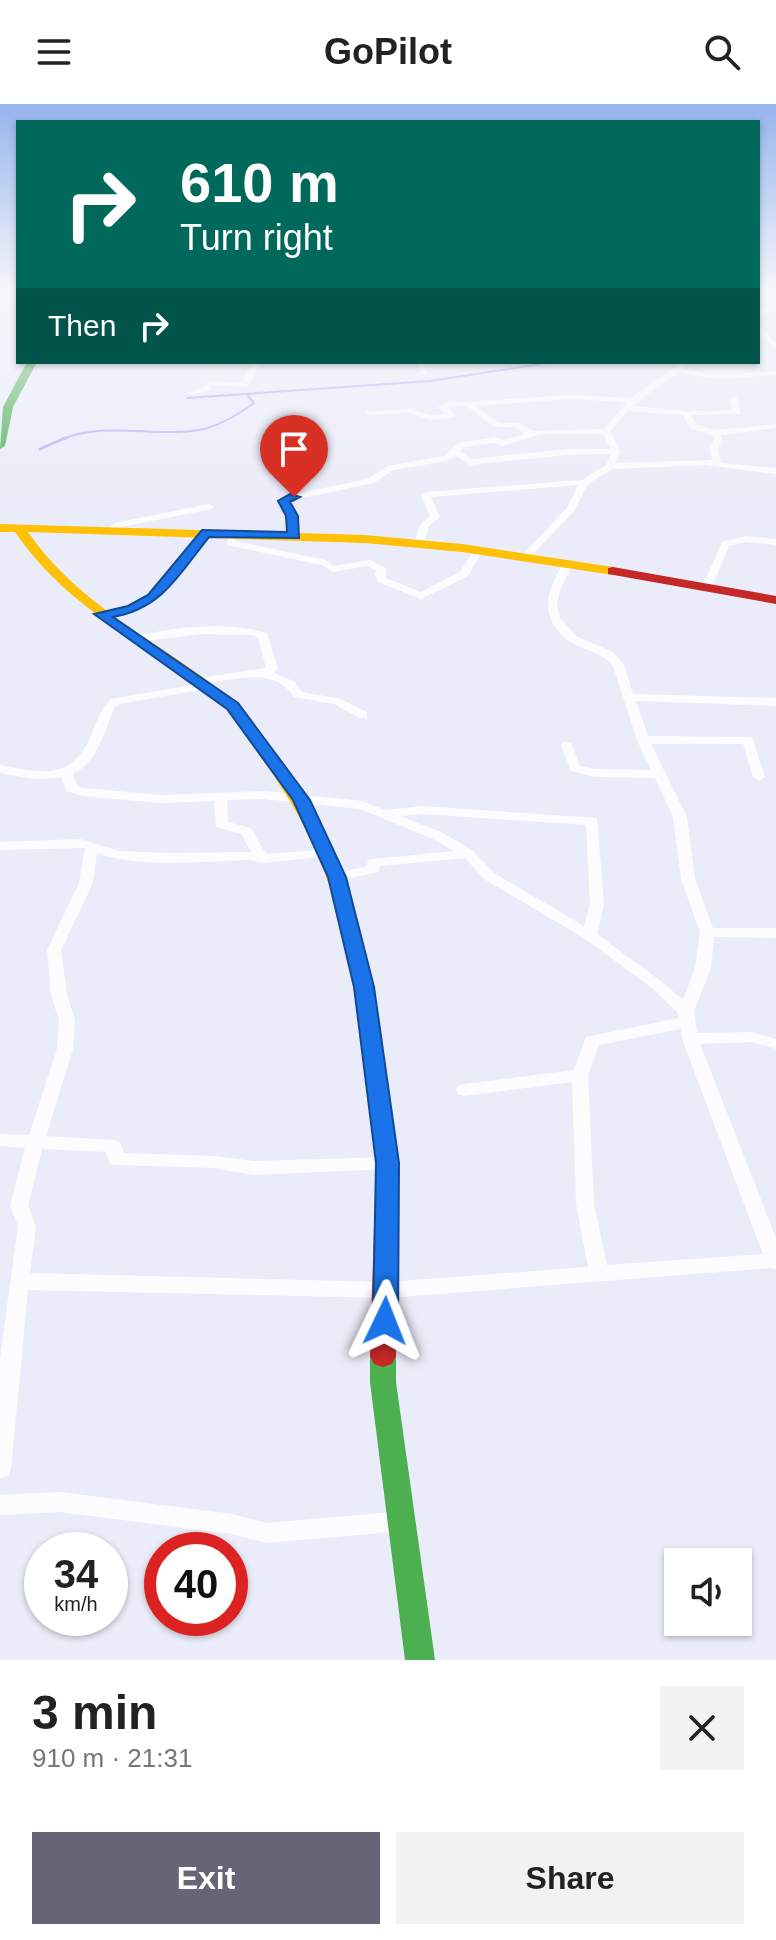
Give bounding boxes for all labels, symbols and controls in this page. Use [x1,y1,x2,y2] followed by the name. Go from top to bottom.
[32,30,76,74] icon: menu
[700,30,744,74] icon: search
[324,31,452,72] text: GoPilot
[180,151,339,214] text: 610 m
[48,152,152,256] icon: right
[180,217,333,258] text: Turn right
[132,304,176,348] icon: right
[48,309,116,342] text: Then
[260,415,328,497] pin
[272,427,316,471] icon: arrive
[343,1279,427,1363] position arrow
[144,1532,248,1636] speed limit sign: 40
[664,1548,752,1636] map controls
[664,1548,752,1636] button: sound
[54,1552,98,1596] text: 34
[54,1593,98,1615] text: km/h
[32,1686,157,1739] text: 3 min
[660,1686,744,1770] button: close
[32,1743,192,1773] text: 910 m · 21:31
[32,1832,380,1924] button: Exit
[396,1832,744,1924] button: Share

